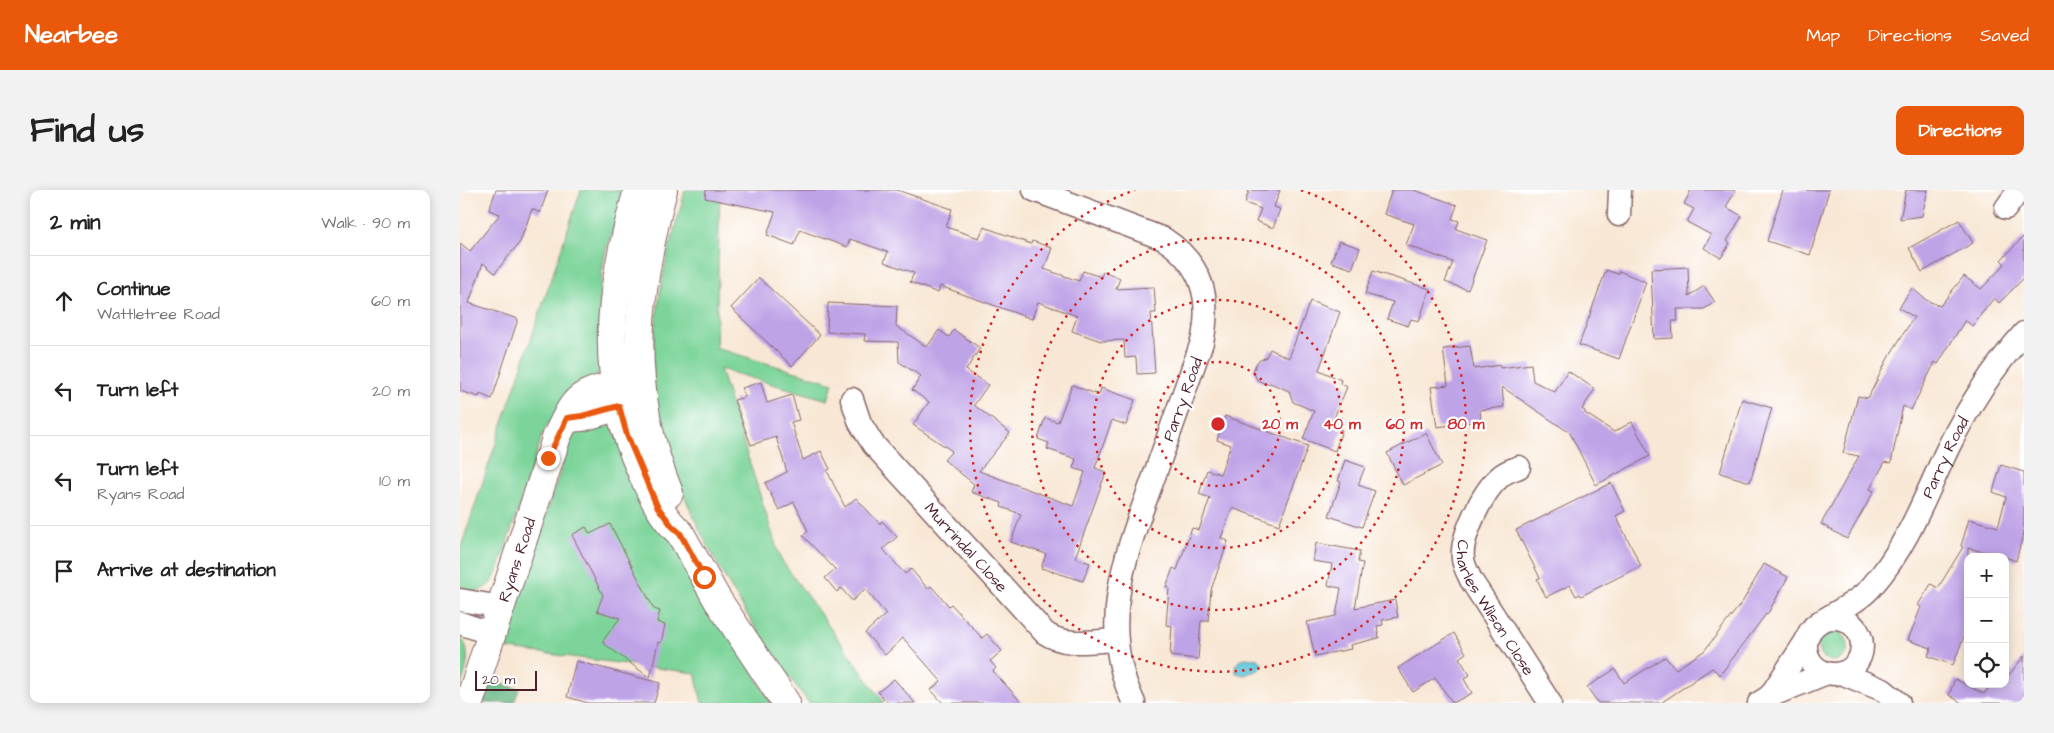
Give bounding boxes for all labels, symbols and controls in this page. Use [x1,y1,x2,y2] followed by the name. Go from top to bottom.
[25,18,118,52] text: Nearbee
[1806,23,1840,48] text: Map
[1868,23,1952,48] text: Directions
[1980,23,2029,48] text: Saved
[30,106,144,155] text: Find us
[1896,106,2024,155] button: Directions
[50,208,100,237] text: 2 min
[321,212,410,234] text: Walk · 90 m
[97,276,171,303] text: Continue
[50,287,78,315] icon: ahead
[371,290,410,312] text: 60 m
[97,303,220,325] text: Wattletree Road
[1158,354,1209,445] street label: Parry Road
[50,377,78,405] icon: left
[97,377,178,404] text: Turn left
[372,380,410,402] text: 20 m
[1917,413,1974,502] street label: Parry Road
[1261,414,1298,435] text: 20 m
[1323,414,1361,435] text: 40 m
[1386,414,1423,435] text: 60 m
[1448,414,1485,435] text: 80 m
[1209,415,1227,433] centre of rings
[537,447,560,470] route end
[97,456,178,483] text: Turn left
[50,467,78,495] icon: left
[379,470,410,492] text: 10 m
[97,483,185,505] text: Ryans Road
[919,498,1013,597] street label: Murrindal Close
[493,515,541,605] street label: Ryans Road
[1451,538,1540,680] street label: Charles Wilson Close
[1964,553,2009,688] map controls
[1964,553,2009,598] button: +
[50,557,78,585] icon: arrive
[97,557,276,584] text: Arrive at destination
[693,566,716,589] route start
[1964,598,2009,643] button: −
[1964,643,2009,688] button: locate
[475,668,538,691] scale bar
[482,670,515,690] text: 20 m

